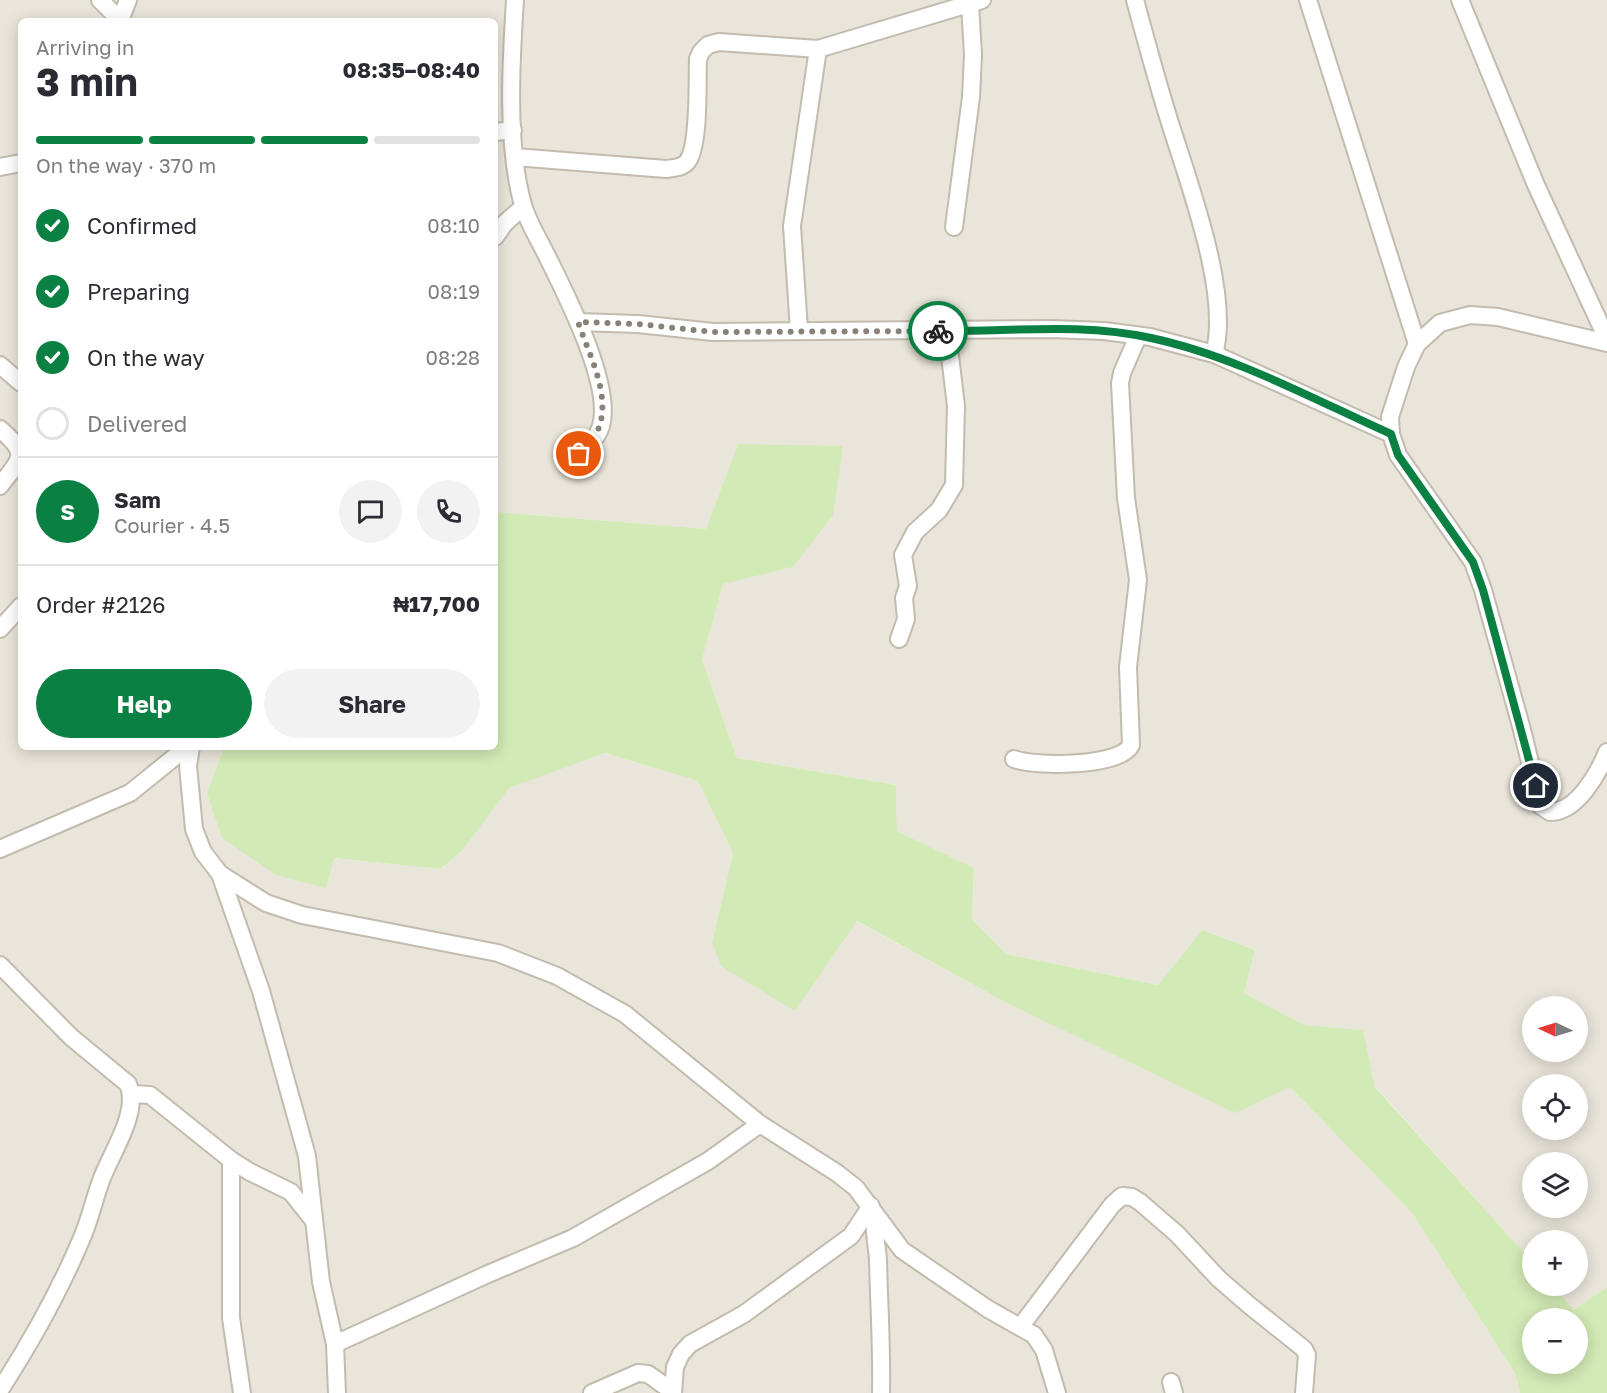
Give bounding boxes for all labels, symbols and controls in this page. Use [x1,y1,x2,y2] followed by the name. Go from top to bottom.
[36,35,134,59] text: Arriving in
[343,56,480,83] text: 08:35–08:40
[36,58,138,105] text: 3 min
[36,153,216,177] text: On the way · 370 m
[36,209,69,242] icon: check
[87,212,197,239] text: Confirmed
[427,213,480,237] text: 08:10
[36,275,69,308] icon: check
[87,278,190,305] text: Preparing
[428,279,480,303] text: 08:19
[908,301,968,361] courier
[922,315,955,348] icon: bike
[36,341,69,374] icon: check
[87,344,205,371] text: On the way
[426,345,480,369] text: 08:28
[87,410,187,437] text: Delivered
[553,428,604,479] pin
[562,437,595,470] icon: bag
[339,480,402,543] button: chat
[417,480,480,543] button: phone
[114,486,161,513] text: Sam
[60,498,75,525] text: S
[114,513,230,537] text: Courier · 4.5
[393,590,480,617] text: ₦17,700
[36,591,165,618] text: Order #2126
[36,669,252,738] button: Help
[264,669,480,738] button: Share
[1510,760,1561,811] pin
[1519,769,1552,802] icon: home
[1522,996,1588,1062] north arrow
[1522,996,1588,1374] map controls
[1522,1074,1588,1140] button: locate
[1522,1152,1588,1218] button: layers
[1522,1230,1588,1296] button: +
[1522,1308,1588,1374] button: −

